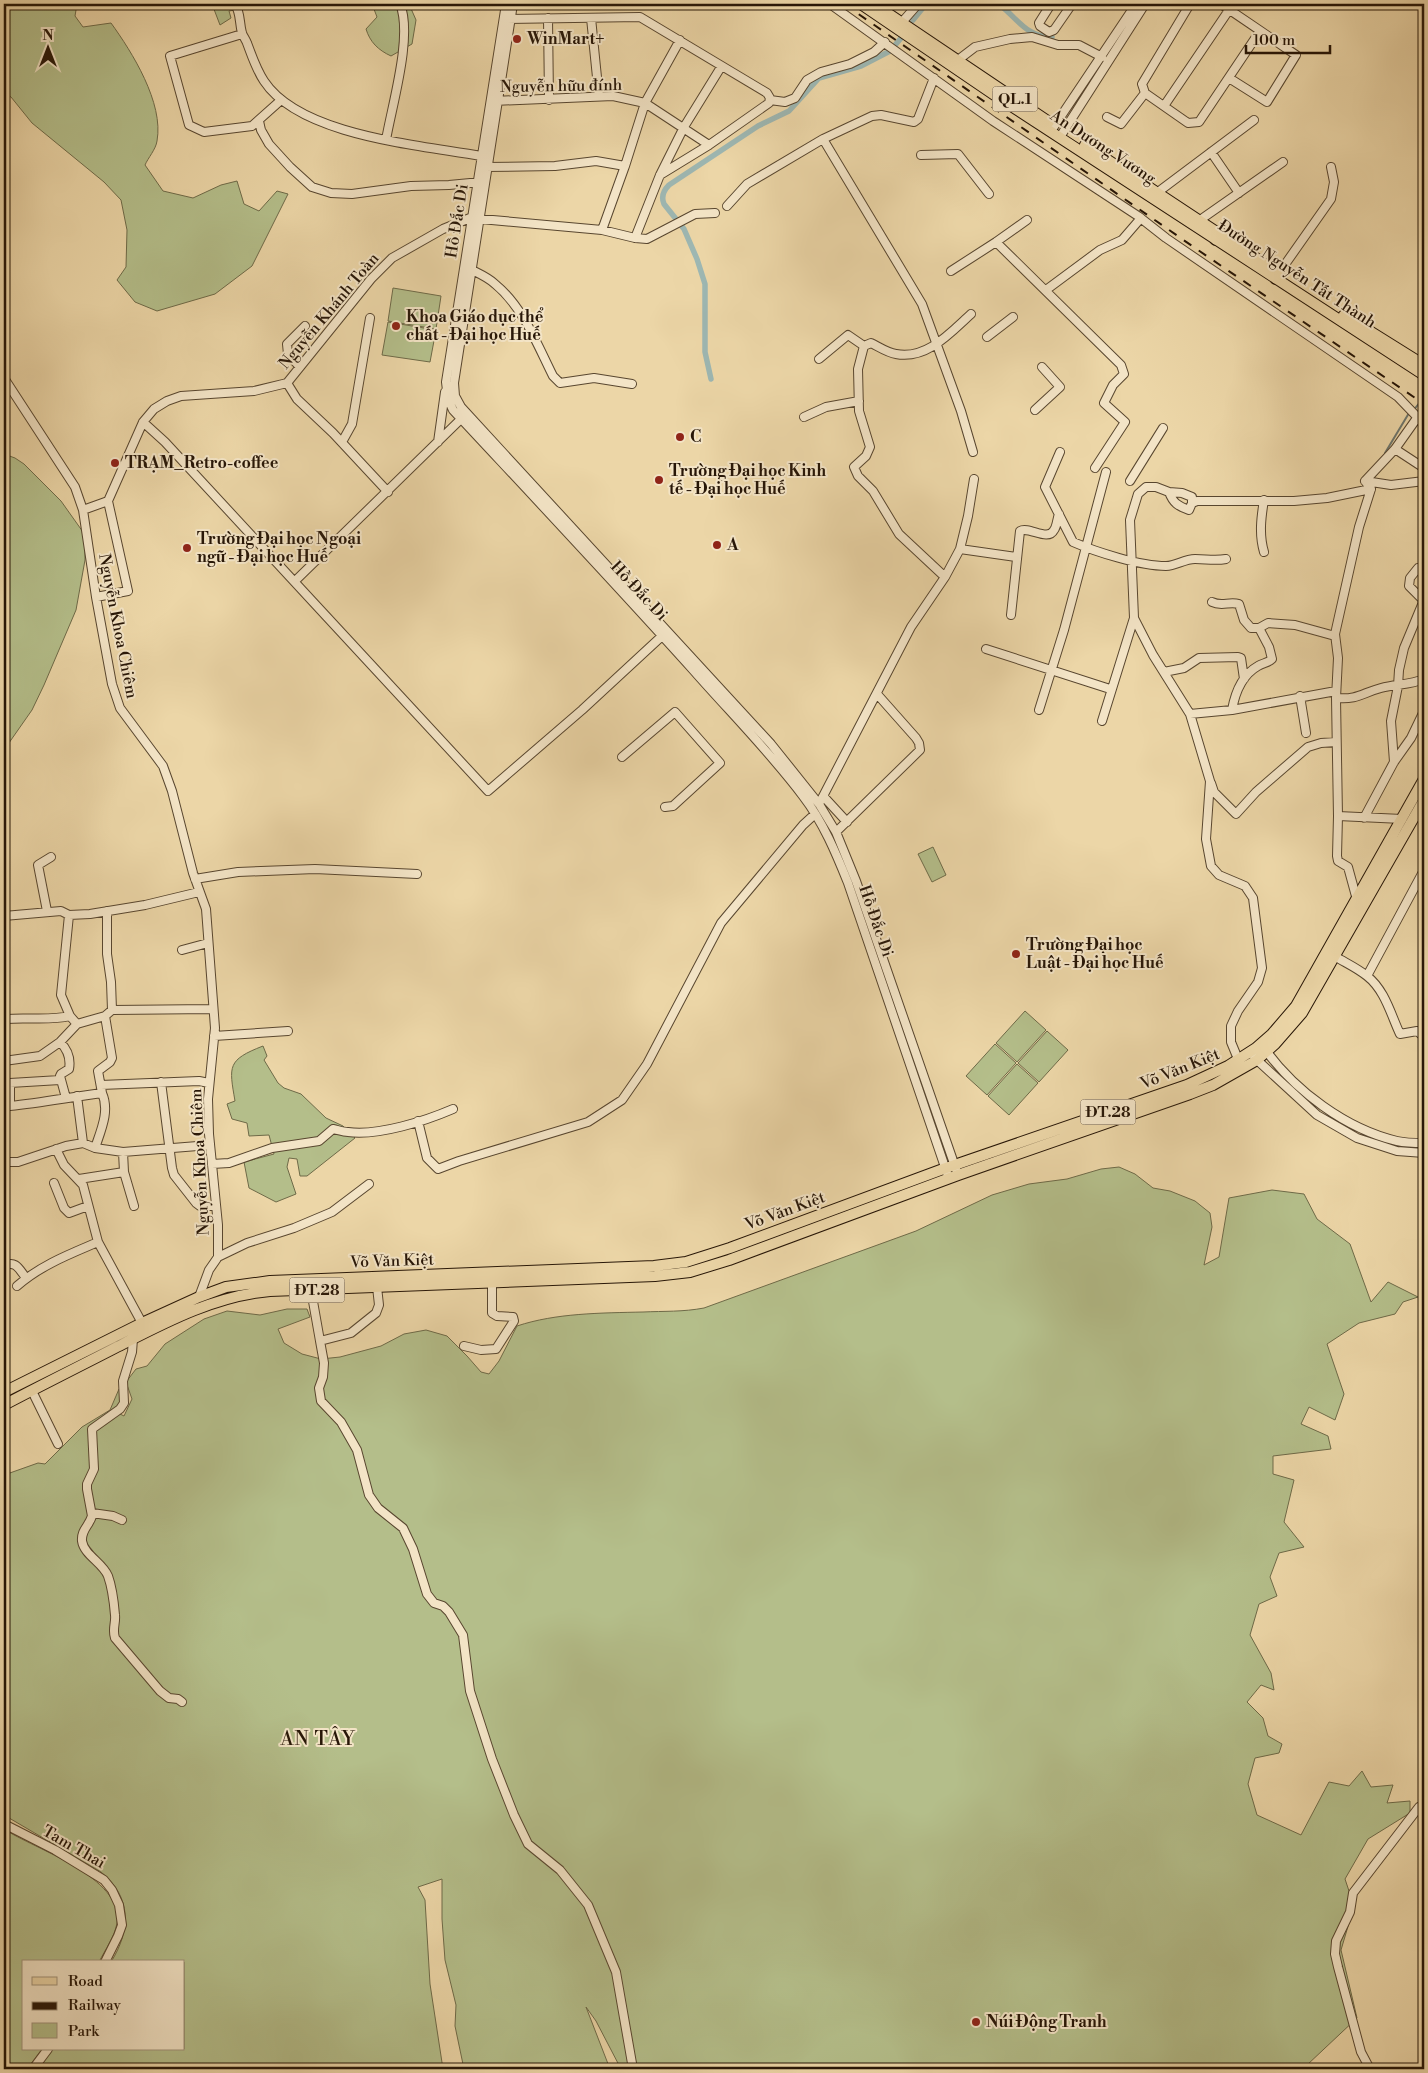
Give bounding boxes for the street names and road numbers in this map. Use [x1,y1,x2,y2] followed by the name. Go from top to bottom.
[500,75,623,97] street label: Nguyễn hữu đính
[992,86,1038,112] road number: QL.1
[1046,105,1160,189] street label: An Dương Vương
[441,183,473,259] street label: Hồ Đắc Di
[1214,215,1380,333] street label: Đường Nguyễn Tất Thành
[274,248,384,373] street label: Nguyễn Khánh Toàn
[94,552,142,700] street label: Nguyễn Khoa Chiêm
[606,557,672,625] street label: Hồ Đắc Di
[854,882,898,960] street label: Hồ Đắc Di
[1136,1044,1223,1094] street label: Võ Văn Kiệt
[186,1088,214,1236] street label: Nguyễn Khoa Chiêm
[1080,1100,1136,1124] road number: ĐT.28
[741,1187,828,1235] street label: Võ Văn Kiệt
[349,1250,435,1272] street label: Võ Văn Kiệt
[290,1278,344,1302] road number: ĐT.28
[39,1821,109,1873] street label: Tam Thai

